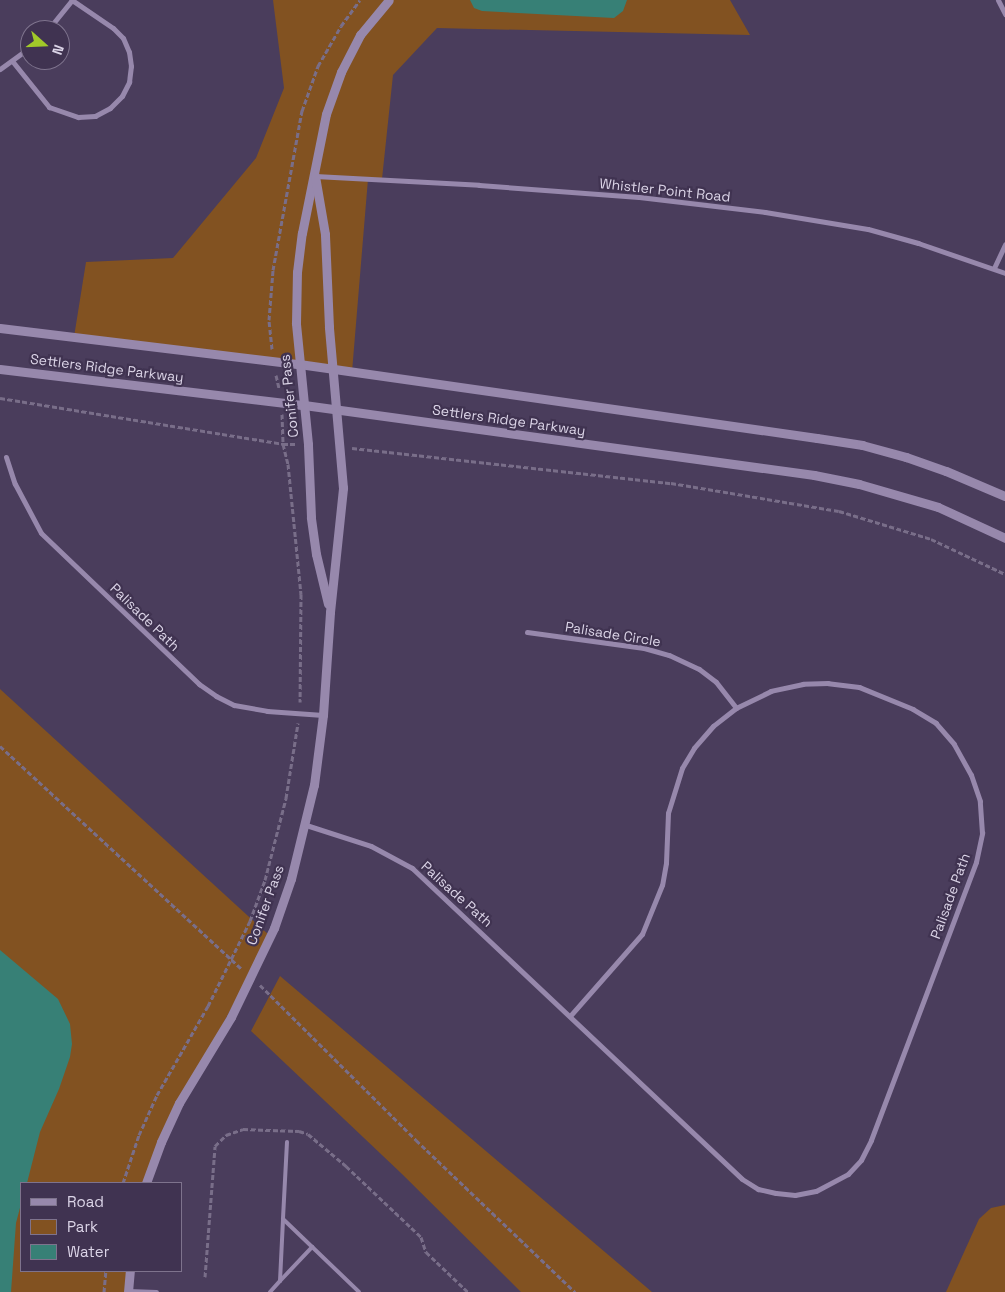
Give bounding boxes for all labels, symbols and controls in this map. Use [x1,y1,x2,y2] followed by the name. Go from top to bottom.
[20,20,70,70] north arrow
[48,42,68,57] text: N
[599,175,731,205] street label: Whistler Point Road
[29,350,185,386] street label: Settlers Ridge Parkway
[276,354,302,438] street label: Conifer Pass
[431,401,587,439] street label: Settlers Ridge Parkway
[107,580,183,654] street label: Palisade Path
[564,618,662,650] street label: Palisade Circle
[927,851,973,941] street label: Palisade Path
[418,858,496,930] street label: Palisade Path
[243,863,287,947] street label: Conifer Pass
[20,1182,182,1272] legend
[67,1192,104,1211] text: Road
[67,1217,98,1236] text: Park
[67,1242,109,1261] text: Water

